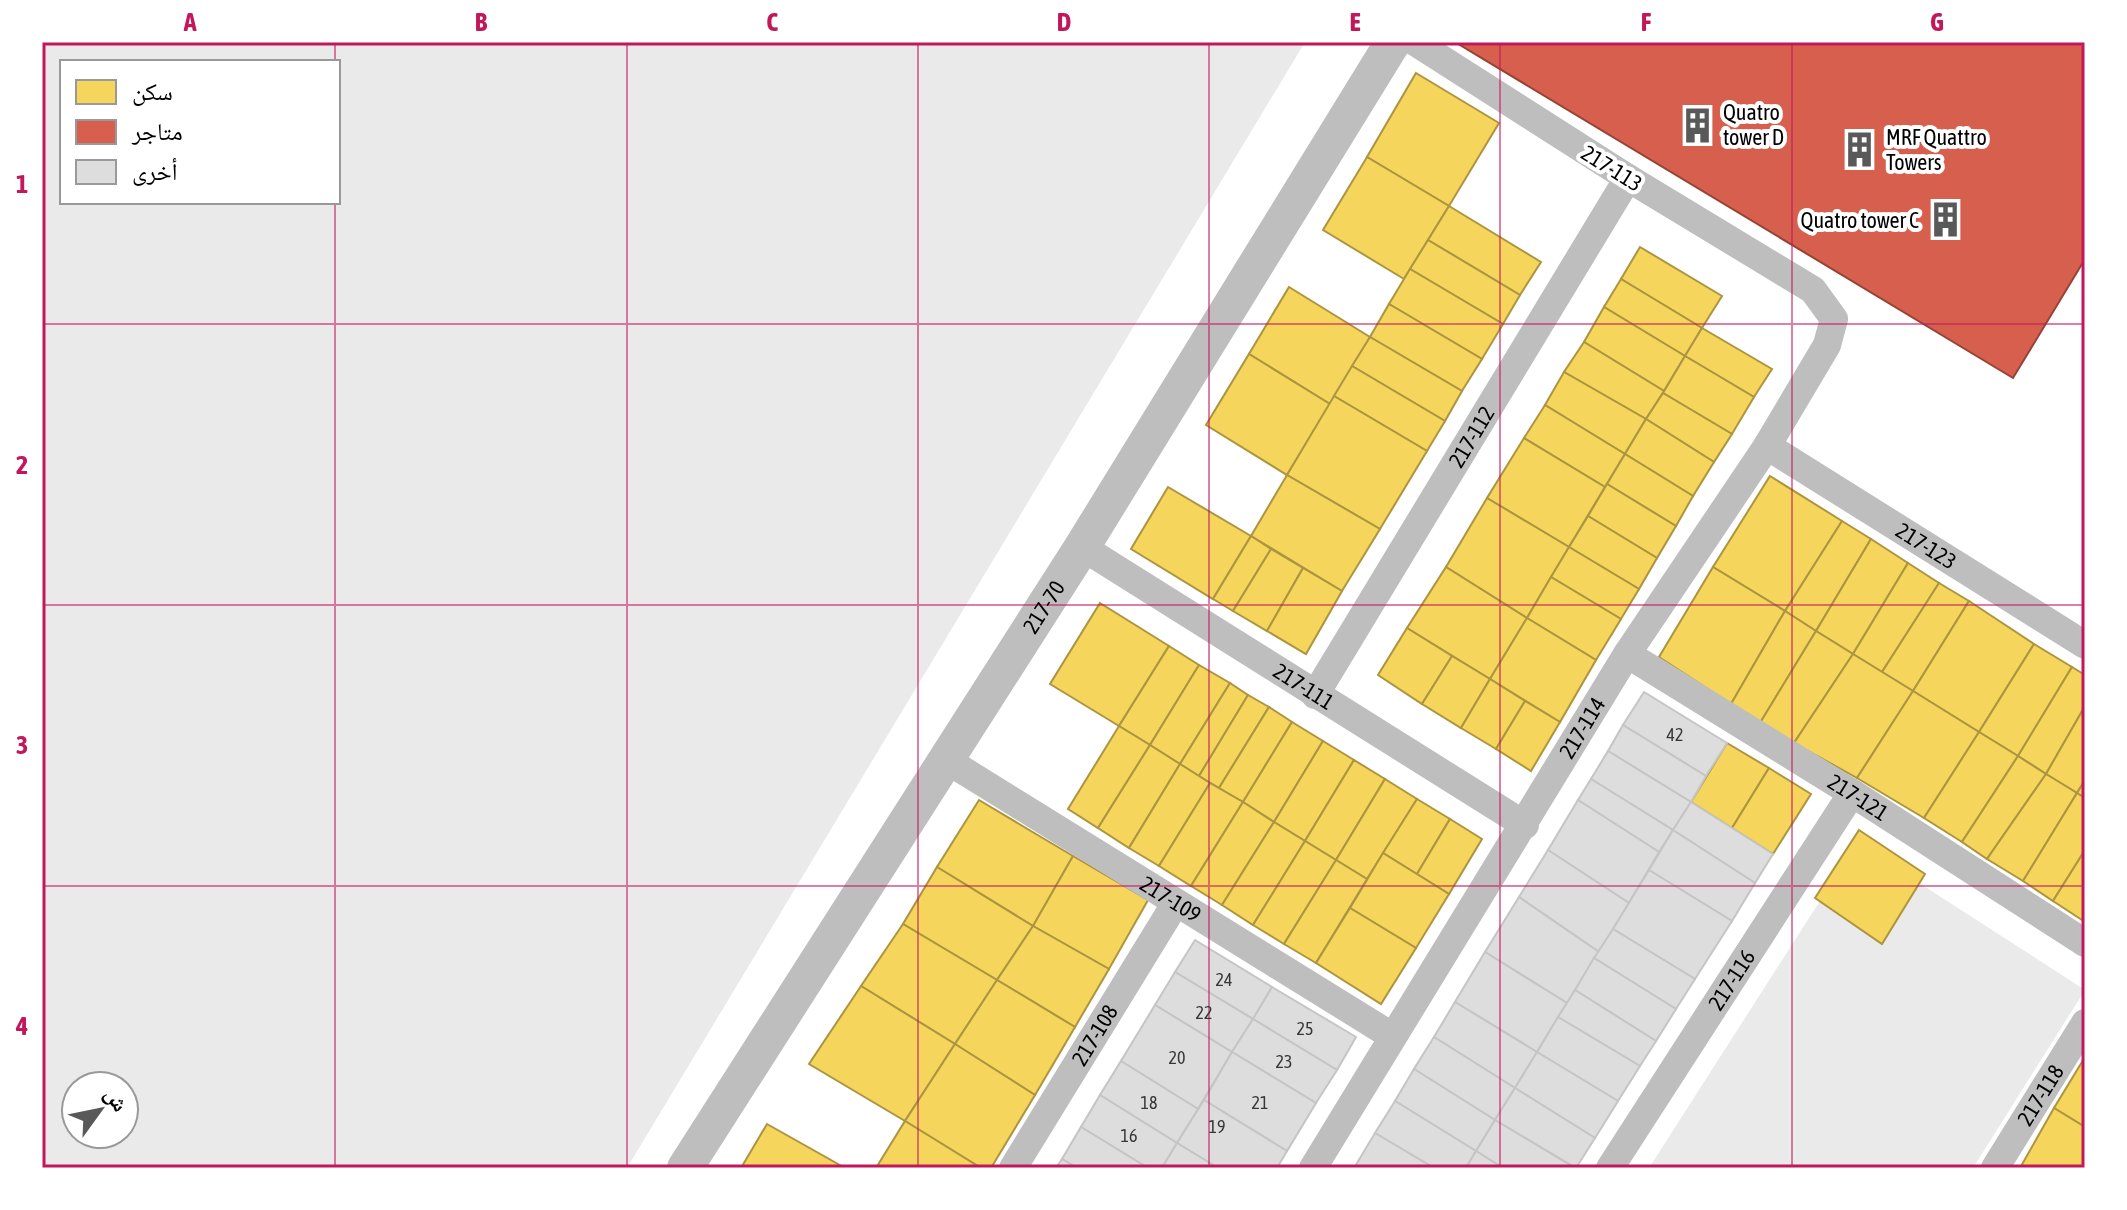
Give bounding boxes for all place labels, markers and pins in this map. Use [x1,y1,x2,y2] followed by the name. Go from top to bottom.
[1723,99,1784,150] place label: Quatro tower D
[1678,106,1716,144] building icon: Quatro tower D
[1886,124,1987,175] place label: MRF Quattro Towers
[1841,131,1879,169] building icon: MRF Quattro Towers
[1926,201,1964,239] building icon: Quatro tower C
[1801,207,1919,233] place label: Quatro tower C

